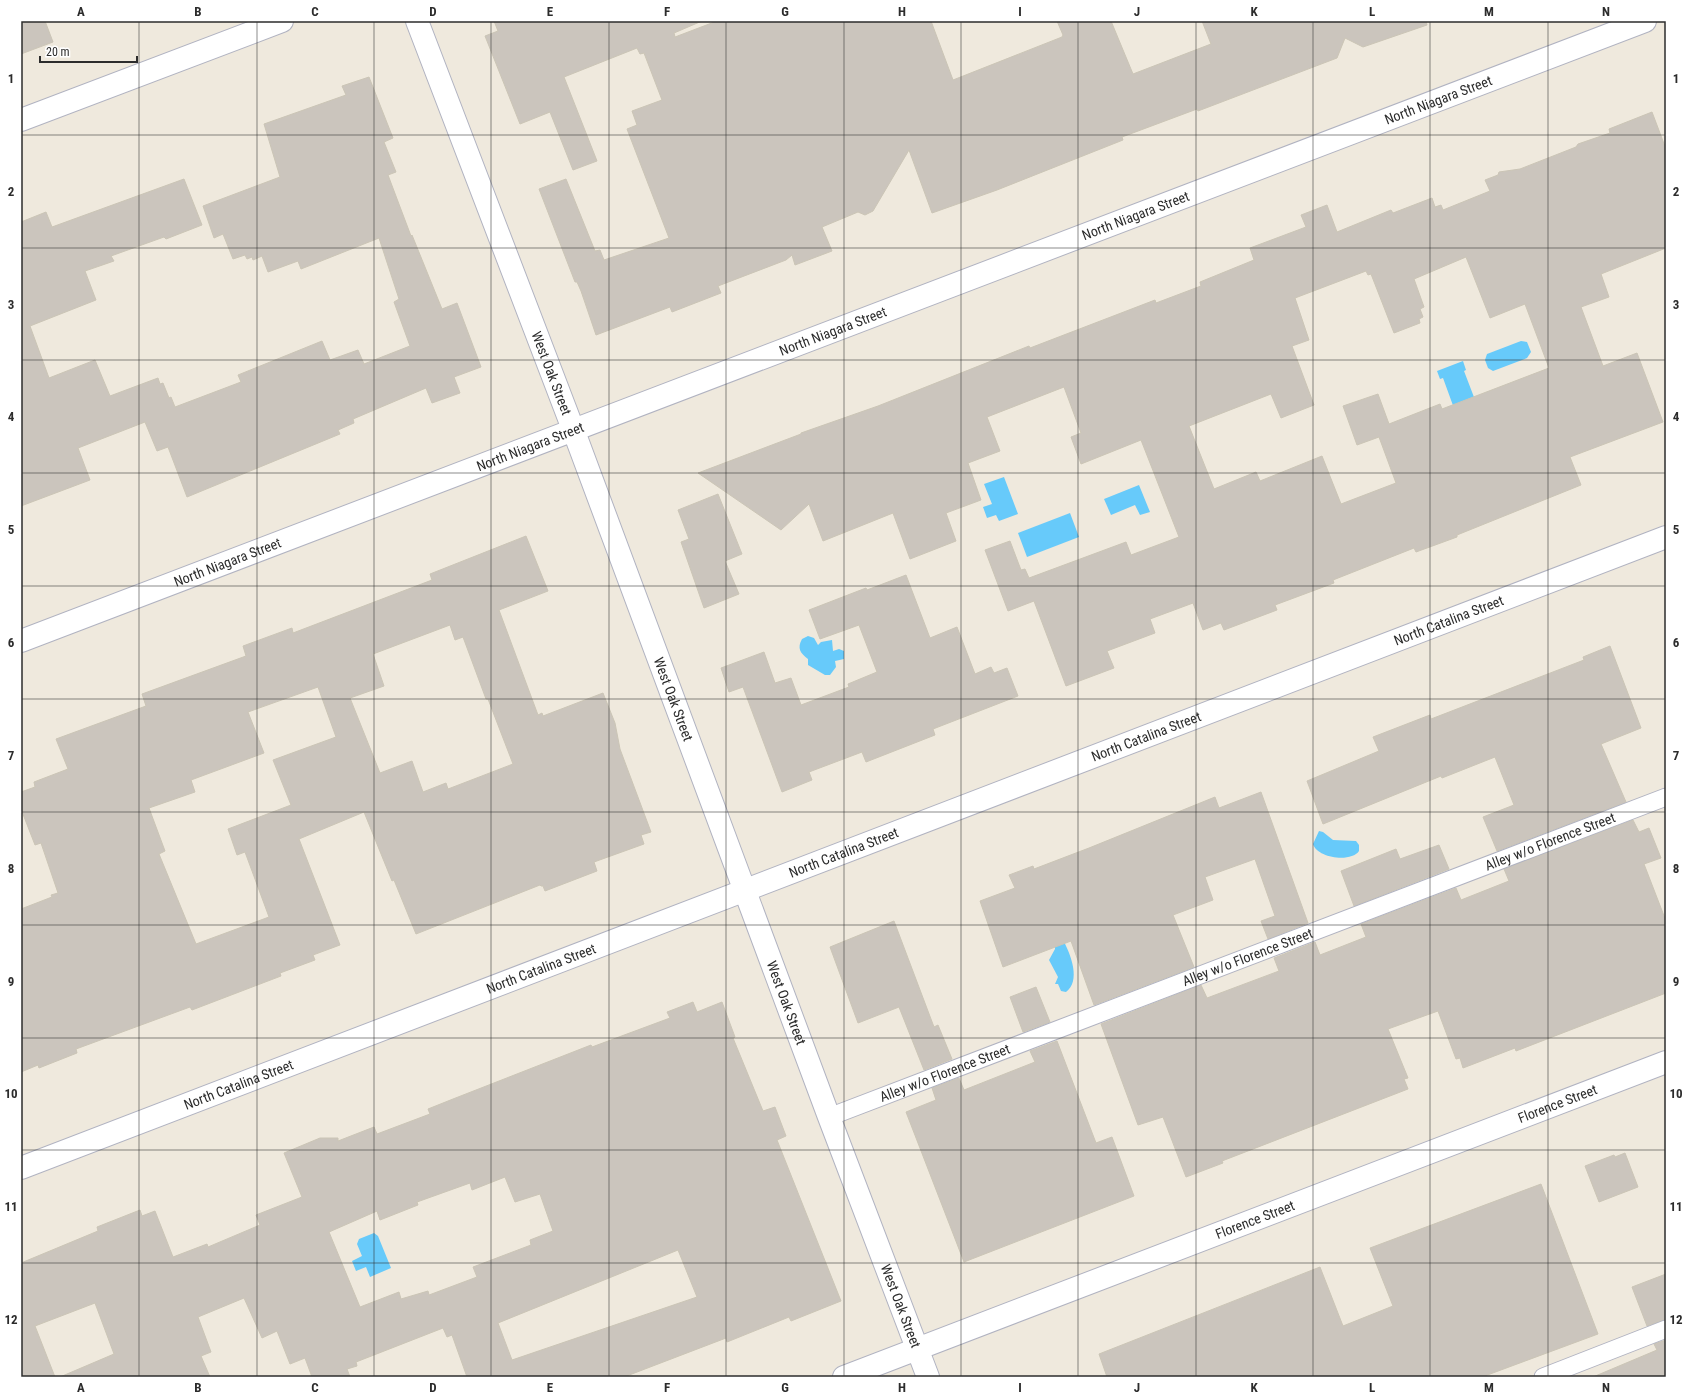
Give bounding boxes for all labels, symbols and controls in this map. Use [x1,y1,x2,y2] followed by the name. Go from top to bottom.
[77,4,85,19] text: A
[194,4,202,19] text: B
[311,4,319,19] text: C
[429,4,437,19] text: D
[547,4,554,19] text: E
[664,4,670,19] text: F
[781,4,789,19] text: G
[898,4,906,19] text: H
[1018,4,1022,19] text: I
[1134,4,1140,19] text: J
[1250,4,1258,19] text: K
[1369,4,1375,19] text: L
[1484,4,1494,19] text: M
[1602,4,1610,19] text: N
[40,38,137,64] scale bar
[46,45,70,59] text: 20 m
[8,71,14,86] text: 1
[1673,71,1679,86] text: 1
[1382,72,1494,128] street label: North Niagara Street
[8,184,15,199] text: 2
[1673,184,1680,199] text: 2
[1080,188,1191,243] street label: North Niagara Street
[8,297,14,312] text: 3
[1673,297,1679,312] text: 3
[777,303,889,359] street label: North Niagara Street
[528,329,575,417] street label: West Oak Street
[8,409,15,424] text: 4
[1673,409,1680,424] text: 4
[474,419,586,474] street label: North Niagara Street
[8,522,15,537] text: 5
[1673,522,1680,537] text: 5
[172,534,283,590] street label: North Niagara Street
[1392,592,1506,649] street label: North Catalina Street
[8,635,15,650] text: 6
[1673,635,1680,650] text: 6
[651,655,696,743] street label: West Oak Street
[1089,708,1203,765] street label: North Catalina Street
[8,748,15,763] text: 7
[1673,748,1680,763] text: 7
[1483,809,1617,873] street label: Alley w/o Florence Street
[787,824,901,881] street label: North Catalina Street
[8,861,14,876] text: 8
[1673,861,1679,876] text: 8
[1180,925,1315,989] street label: Alley w/o Florence Street
[484,940,598,997] street label: North Catalina Street
[764,959,809,1047] street label: West Oak Street
[8,974,14,989] text: 9
[1673,974,1679,989] text: 9
[877,1041,1012,1105] street label: Alley w/o Florence Street
[182,1056,296,1113] street label: North Catalina Street
[1516,1081,1599,1126] street label: Florence Street
[4,1086,18,1101] text: 10
[1669,1086,1683,1101] text: 10
[1213,1197,1297,1242] street label: Florence Street
[4,1199,18,1214] text: 11
[1669,1199,1683,1214] text: 11
[878,1262,924,1350] street label: West Oak Street
[4,1312,18,1327] text: 12
[1669,1312,1683,1327] text: 12
[77,1380,85,1395] text: A
[194,1380,202,1395] text: B
[311,1380,319,1395] text: C
[429,1380,437,1395] text: D
[547,1380,554,1395] text: E
[664,1380,670,1395] text: F
[781,1380,789,1395] text: G
[898,1380,906,1395] text: H
[1018,1380,1022,1395] text: I
[1134,1380,1140,1395] text: J
[1250,1380,1258,1395] text: K
[1369,1380,1375,1395] text: L
[1484,1380,1494,1395] text: M
[1602,1380,1610,1395] text: N

